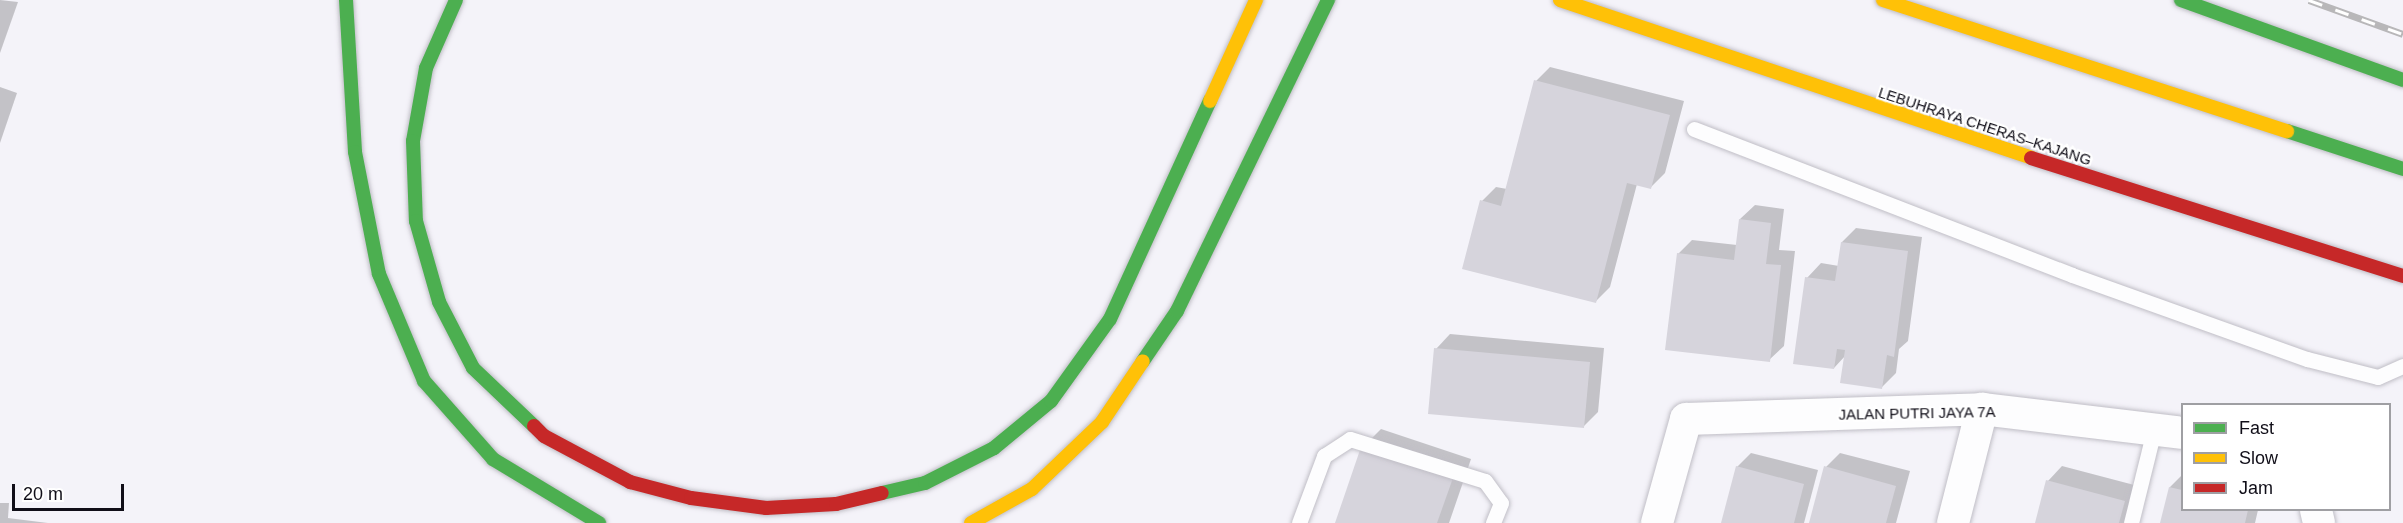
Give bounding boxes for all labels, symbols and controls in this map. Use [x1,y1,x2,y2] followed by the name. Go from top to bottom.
[1876,83,2094,169] street label: LEBUHRAYA CHERAS–KAJANG
[1838,403,1996,423] street label: JALAN PUTRI JAYA 7A
[2181,403,2391,511] legend
[2239,418,2274,438] text: Fast
[2239,448,2278,468] text: Slow
[15,472,128,510] scale bar
[2239,478,2273,498] text: Jam
[23,484,63,504] text: 20 m

